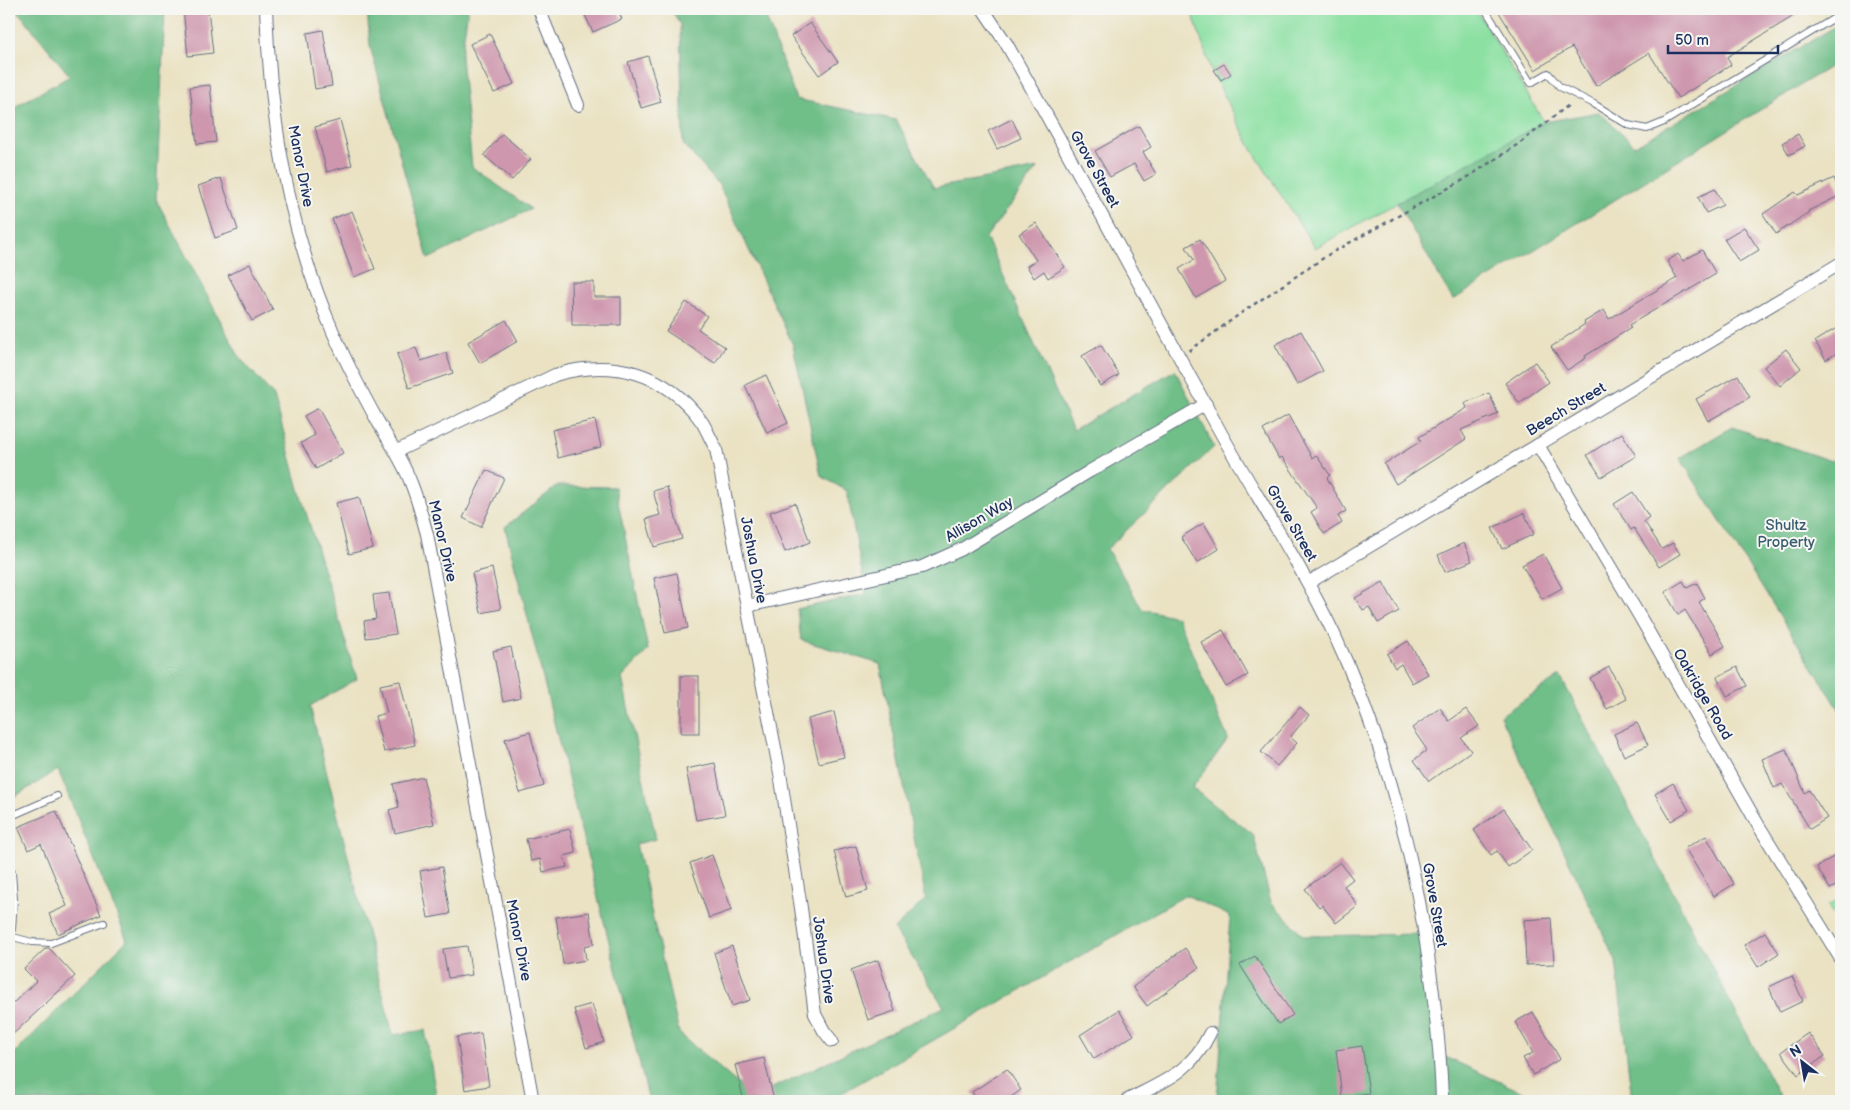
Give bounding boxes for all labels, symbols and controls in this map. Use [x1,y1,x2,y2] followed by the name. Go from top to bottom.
[1668,22,1778,54] scale bar
[1675,31,1709,50] text: 50 m
[283,123,318,209] street label: Manor Drive
[1065,127,1124,212] street label: Grove Street
[1523,378,1610,441] street label: Beech Street
[1262,481,1321,565] street label: Grove Street
[942,492,1017,546] street label: Allison Way
[424,498,461,584] street label: Manor Drive
[736,515,771,605] street label: Joshua Drive
[1757,516,1815,552] park label: Shultz Property
[1669,645,1736,743] street label: Oakridge Road
[1418,861,1451,949] street label: Grove Street
[501,897,536,983] street label: Manor Drive
[808,915,839,1005] street label: Joshua Drive
[1778,1038,1828,1088] north arrow
[1787,1041,1804,1061] text: N

